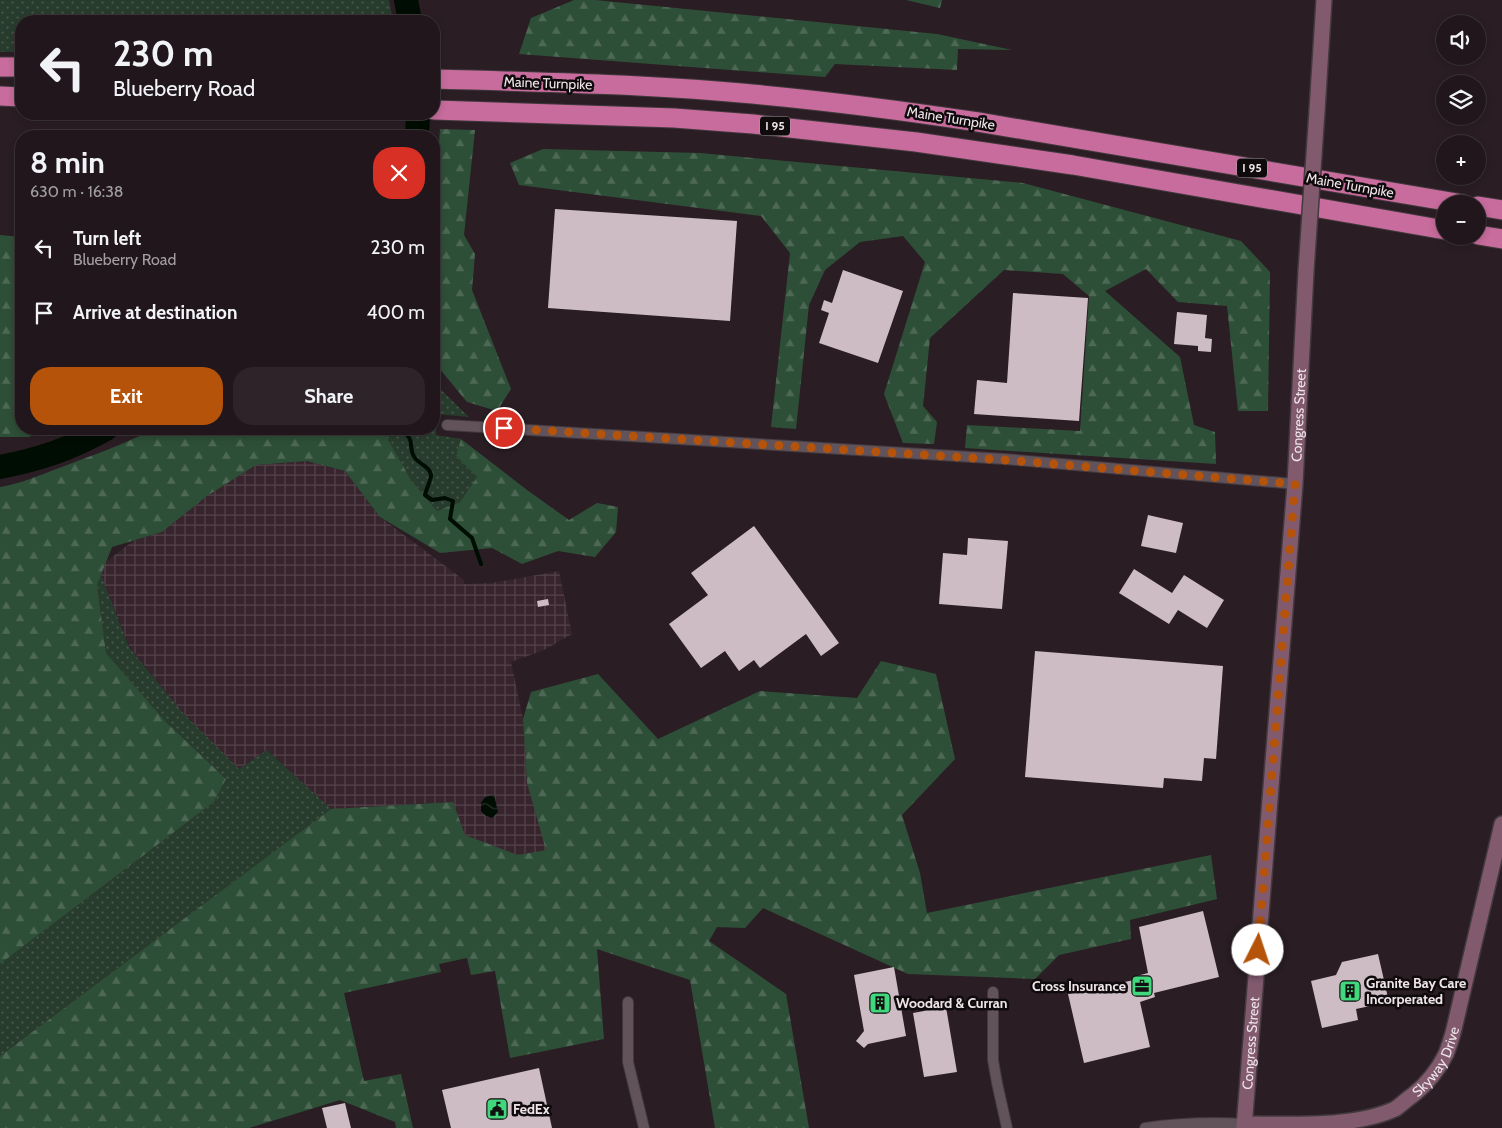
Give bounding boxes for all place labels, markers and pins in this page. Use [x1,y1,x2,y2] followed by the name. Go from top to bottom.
[483,407,525,449] pin
[1130,974,1154,998] office icon: Cross Insurance
[1366,974,1466,1008] place label: Granite Bay Care Incorperated
[1032,977,1126,995] place label: Cross Insurance
[1338,979,1362,1003] building icon: Granite Bay Care Incorperated
[868,991,892,1015] building icon: Woodard & Curran
[896,994,1007,1012] place label: Woodard & Curran
[485,1097,509,1121] public building icon: FedEx
[513,1100,550,1118] place label: FedEx

